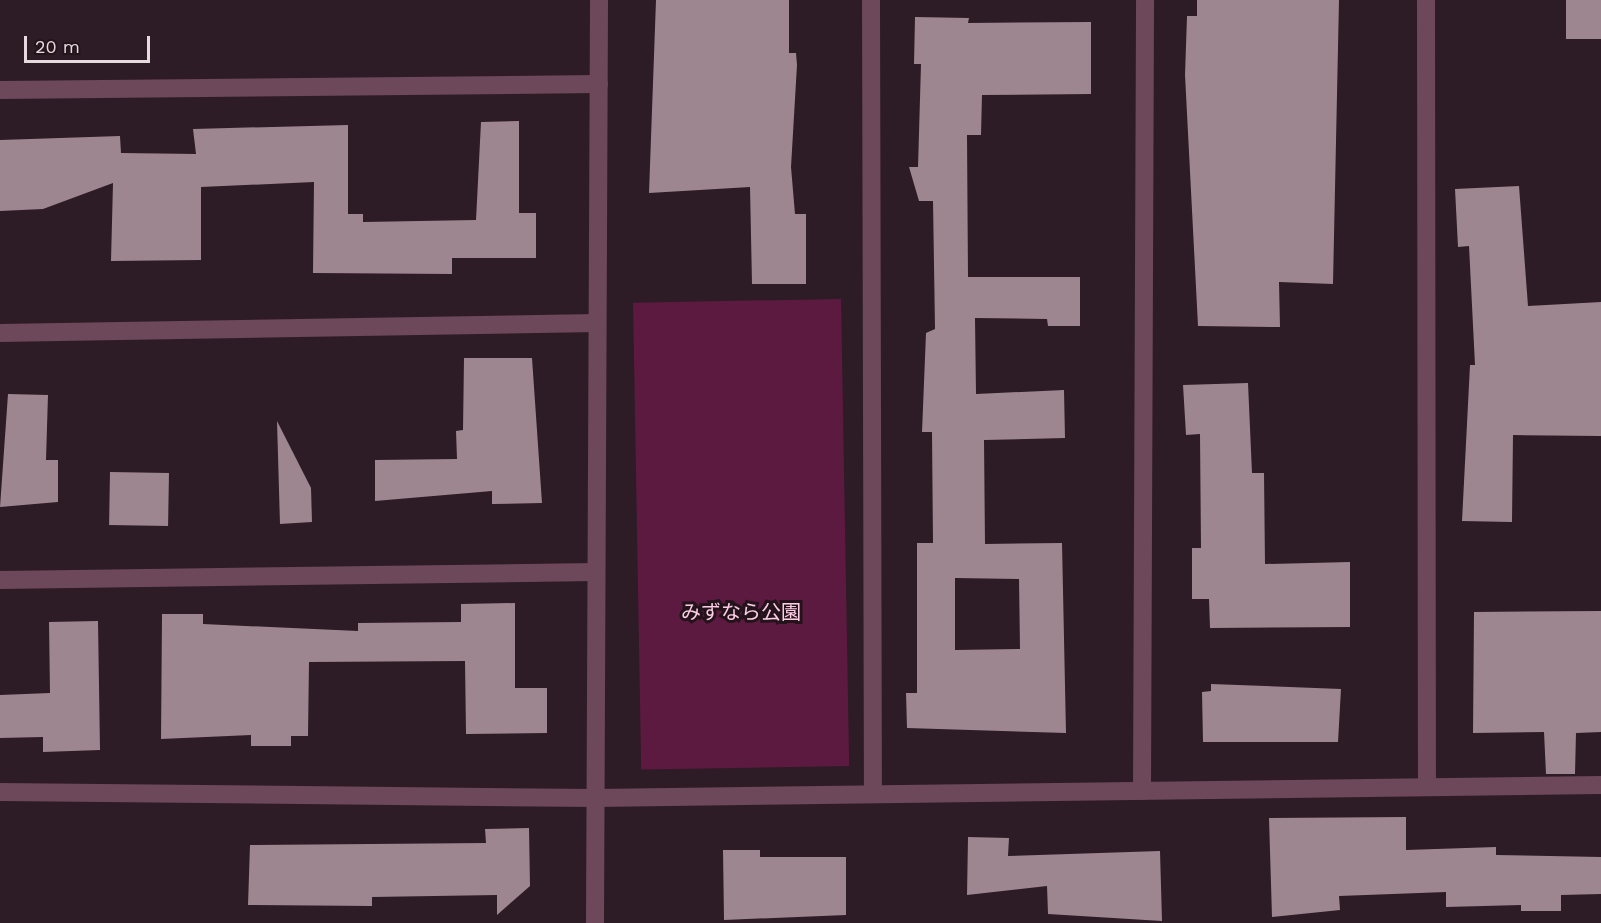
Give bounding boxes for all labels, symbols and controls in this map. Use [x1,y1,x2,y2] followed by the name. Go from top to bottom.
[27,24,153,62] scale bar
[35,36,80,57] text: 20 m
[681,600,801,624] park label: みずなら公園

